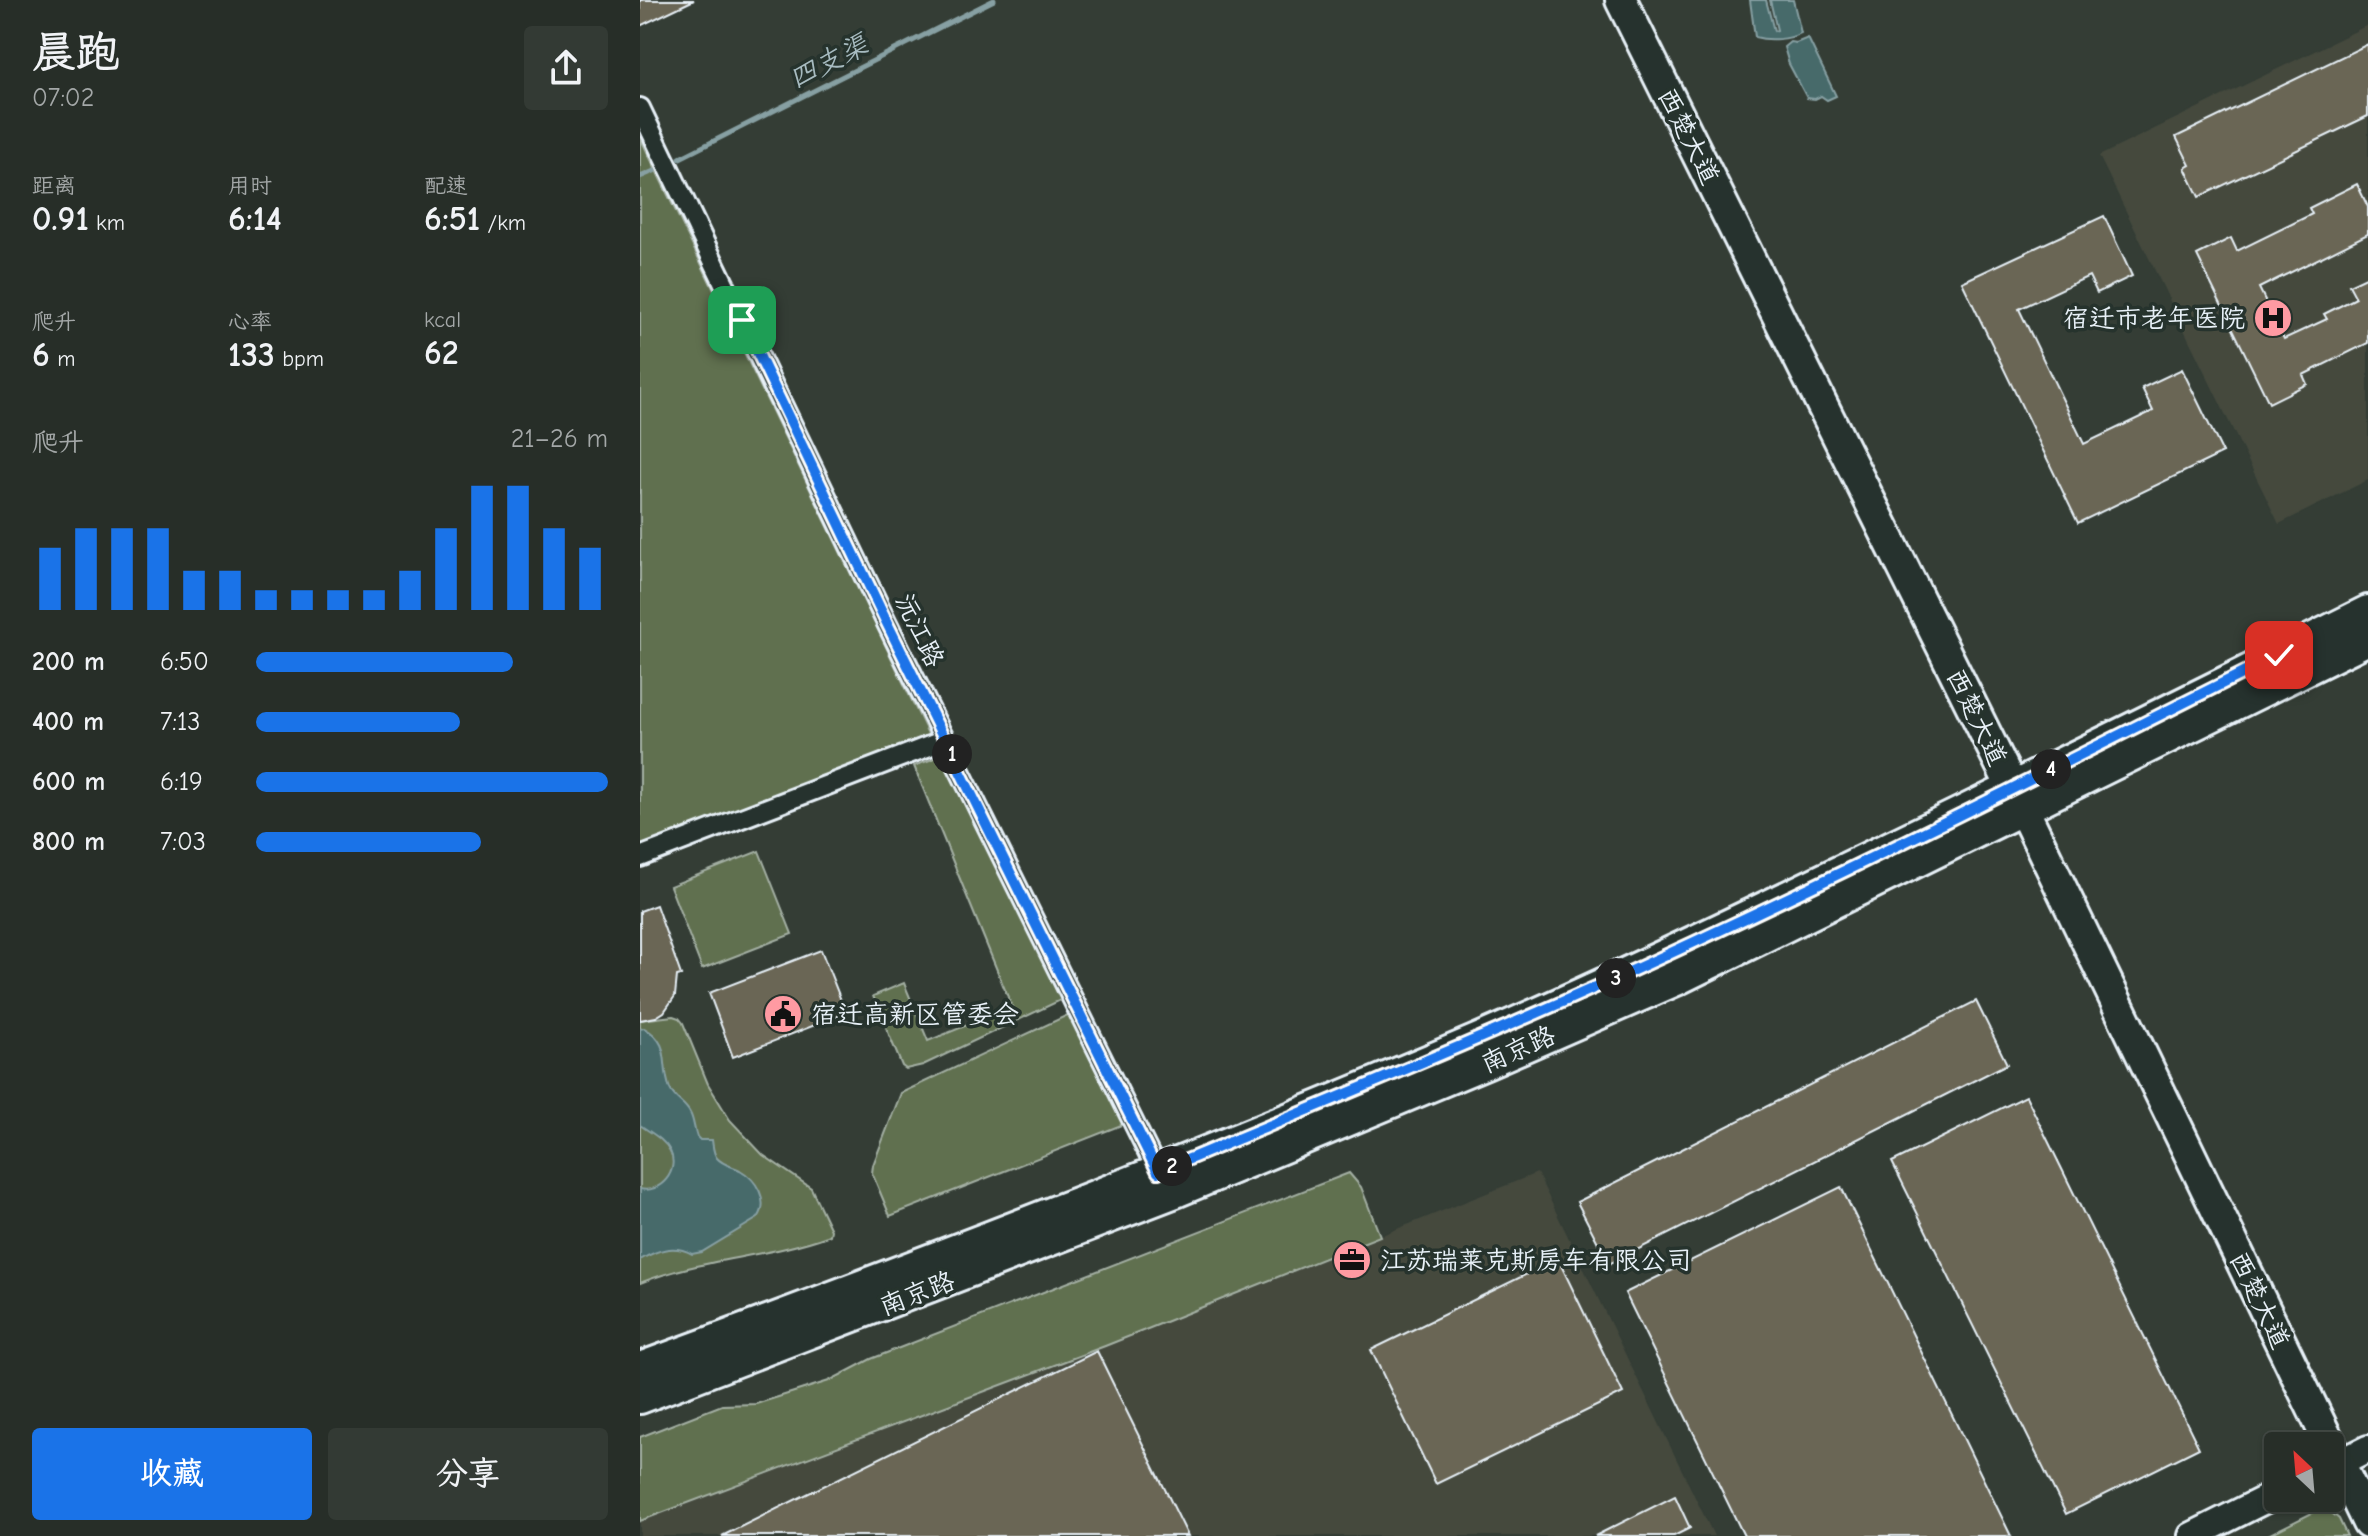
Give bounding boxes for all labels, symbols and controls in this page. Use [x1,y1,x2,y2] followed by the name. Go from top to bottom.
[524,26,608,110] button: share
[32,27,120,78] text: 晨跑
[784,28,875,95] water label: 四支渠
[32,83,94,113] text: 07:02
[1651,83,1725,190] street label: 西楚大道
[32,173,76,199] text: 距离
[228,173,272,199] text: 用时
[424,173,468,199] text: 配速
[32,199,89,239] text: 0.91
[228,199,282,239] text: 6:14
[424,199,480,239] text: 6:51
[89,210,125,236] text: km
[480,210,526,236] text: /km
[708,286,776,354] pin
[2252,297,2294,339] hospital icon: 宿迁市老年医院
[720,298,764,342] icon: arrive
[2063,304,2245,334] place label: 宿迁市老年医院
[424,307,461,333] text: kcal
[32,309,76,335] text: 爬升
[228,309,272,335] text: 心率
[424,333,459,373] text: 62
[32,335,50,375] text: 6
[228,335,275,375] text: 133
[50,346,75,372] text: m
[275,346,324,372] text: bpm
[511,424,608,454] text: 21–26 m
[32,428,84,458] text: 爬升
[889,589,950,672] street label: 沅江路
[2245,621,2313,689] pin
[2257,633,2301,677] icon: check
[32,647,105,677] text: 200 m
[160,647,209,677] text: 6:50
[1940,664,2012,771] street label: 西楚大道
[32,707,104,737] text: 400 m
[160,707,200,737] text: 7:13
[932,734,972,774] pin: 1
[948,741,956,767] text: 1
[2031,749,2071,789] pin: 4
[2046,756,2056,782] text: 4
[32,767,105,797] text: 600 m
[160,767,203,797] text: 6:19
[32,827,105,857] text: 800 m
[160,827,206,857] text: 7:03
[1596,958,1636,998] pin: 3
[1611,965,1621,991] text: 3
[762,993,804,1035] public building icon: 宿迁高新区管委会
[811,1000,1019,1030] place label: 宿迁高新区管委会
[1477,1020,1560,1079] street label: 南京路
[1152,1146,1192,1186] pin: 2
[1167,1153,1177,1179] text: 2
[1331,1239,1373,1281] office icon: 江苏瑞莱克斯房车有限公司
[1380,1246,1692,1276] place label: 江苏瑞莱克斯房车有限公司
[2223,1247,2295,1354] street label: 西楚大道
[876,1266,959,1322] street label: 南京路
[32,1428,312,1520] button: 收藏
[328,1428,608,1520] button: 分享
[2264,1432,2344,1512] north arrow
[2264,1432,2344,1512] map controls

